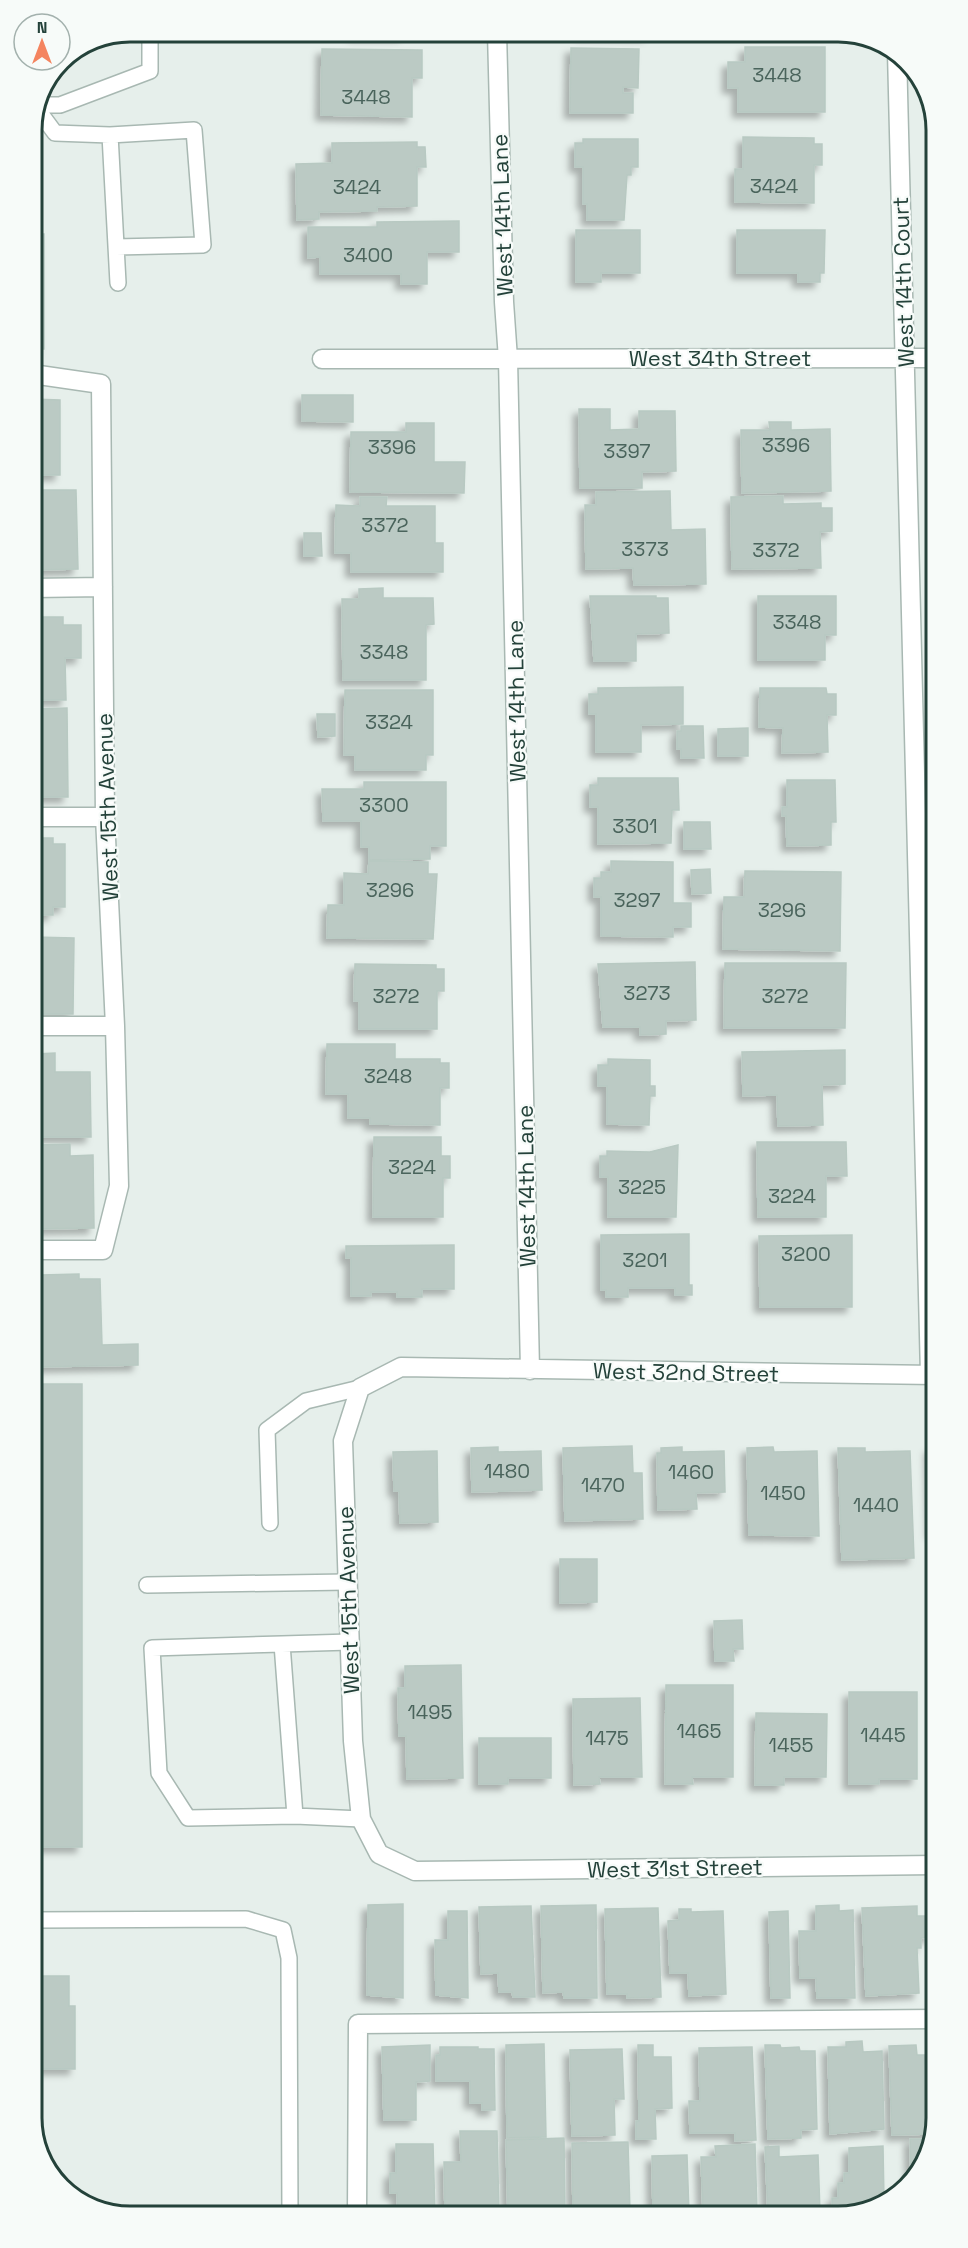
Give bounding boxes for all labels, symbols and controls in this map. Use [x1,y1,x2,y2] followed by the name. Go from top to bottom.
[12,12,72,72] north arrow
[37,17,47,38] text: N
[752,62,802,88] house number: 3448
[341,84,391,110] house number: 3448
[485,133,519,297] street label: West 14th Lane
[750,173,798,199] house number: 3424
[333,174,381,200] house number: 3424
[886,196,920,368] street label: West 14th Court
[343,242,393,268] house number: 3400
[629,344,811,372] street label: West 34th Street
[762,432,810,458] house number: 3396
[368,434,416,460] house number: 3396
[603,438,651,464] house number: 3397
[361,512,409,538] house number: 3372
[621,536,669,562] house number: 3373
[752,537,800,563] house number: 3372
[772,609,822,635] house number: 3348
[501,620,531,782] street label: West 14th Lane
[359,639,409,665] house number: 3348
[365,709,413,735] house number: 3324
[90,712,124,902] street label: West 15th Avenue
[359,792,409,818] house number: 3300
[612,813,658,839] house number: 3301
[366,877,414,903] house number: 3296
[613,887,661,913] house number: 3297
[758,897,806,923] house number: 3296
[623,980,671,1006] house number: 3273
[372,983,420,1009] house number: 3272
[761,983,809,1009] house number: 3272
[364,1063,412,1089] house number: 3248
[511,1105,541,1267] street label: West 14th Lane
[388,1154,436,1180] house number: 3224
[618,1174,666,1200] house number: 3225
[768,1183,816,1209] house number: 3224
[781,1241,831,1267] house number: 3200
[622,1247,668,1273] house number: 3201
[593,1356,779,1388] street label: West 32nd Street
[484,1458,530,1484] house number: 1480
[668,1459,714,1485] house number: 1460
[581,1472,625,1498] house number: 1470
[760,1480,806,1506] house number: 1450
[853,1492,899,1518] house number: 1440
[331,1505,365,1695] street label: West 15th Avenue
[407,1699,453,1725] house number: 1495
[676,1718,722,1744] house number: 1465
[860,1722,906,1748] house number: 1445
[585,1725,629,1751] house number: 1475
[769,1732,813,1758] house number: 1455
[587,1852,763,1884] street label: West 31st Street

